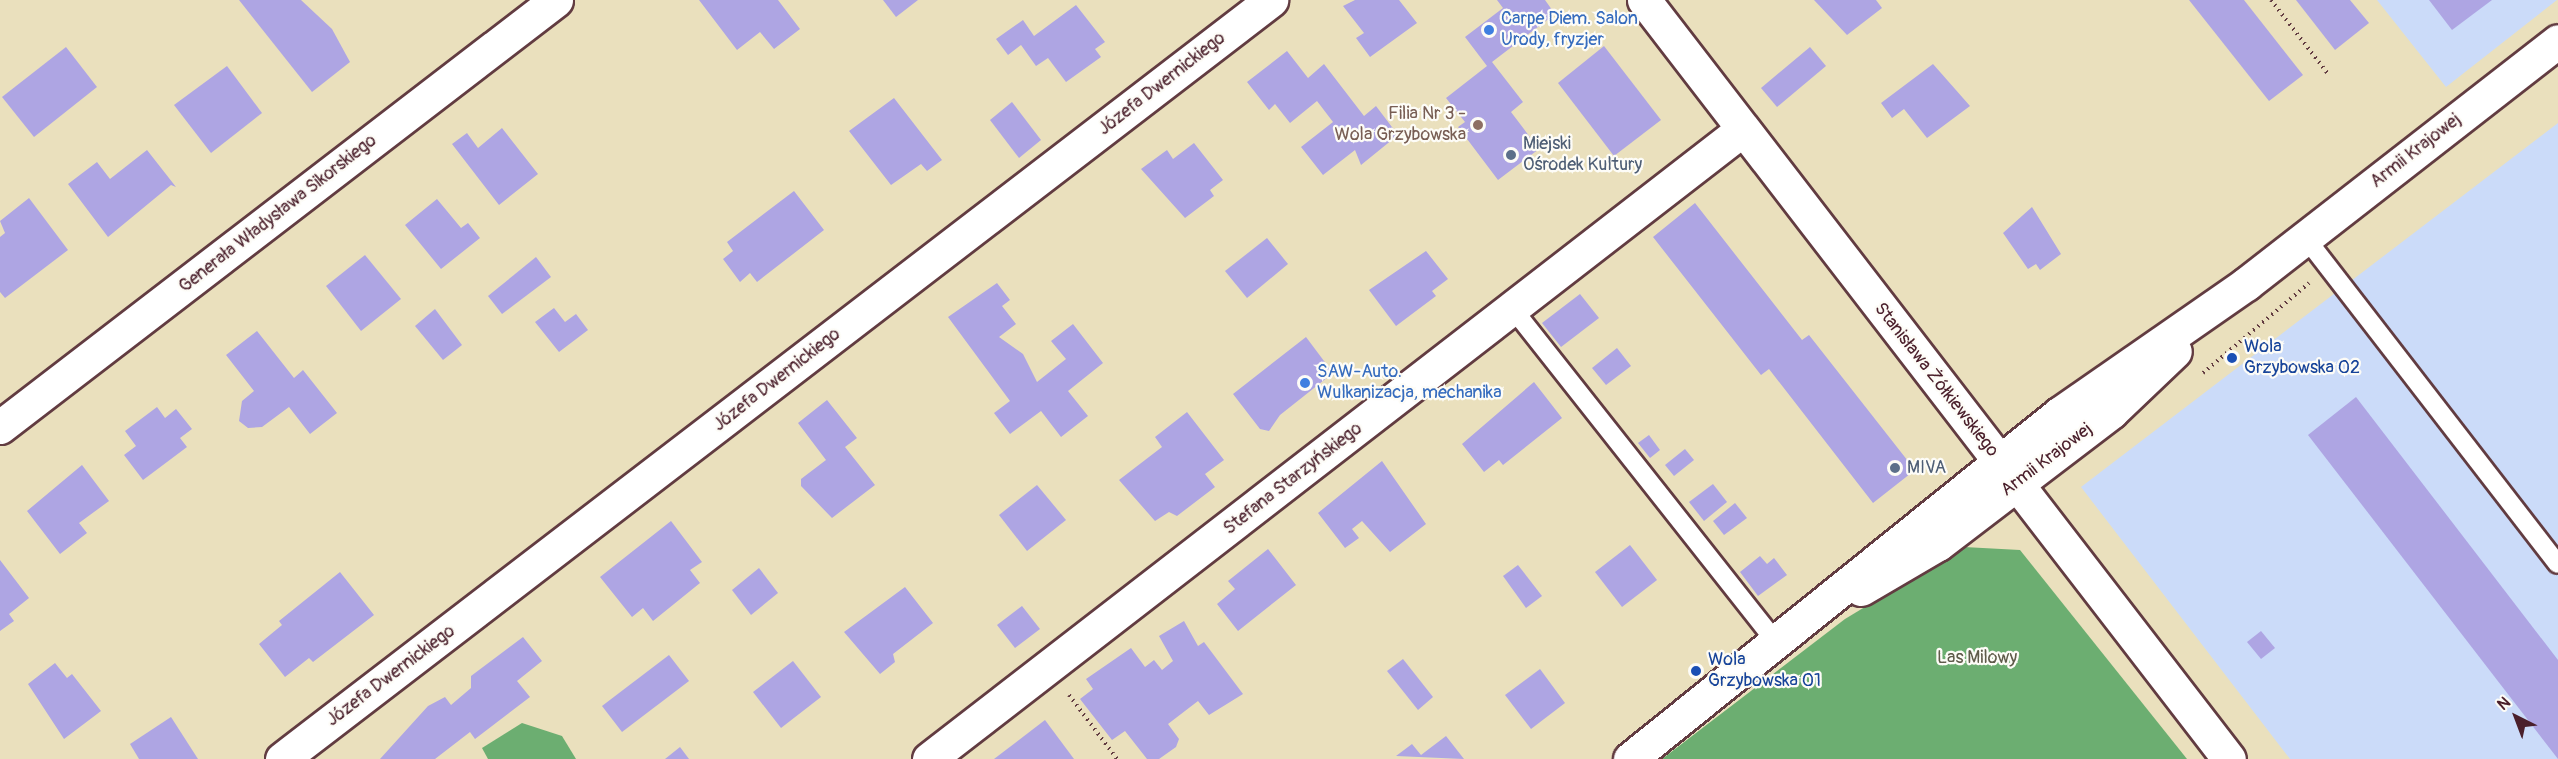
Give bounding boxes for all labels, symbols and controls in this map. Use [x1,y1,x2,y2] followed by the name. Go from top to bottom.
[1501,9,1638,52] place label: Carpe Diem. Salon Urody, fryzjer
[1482,23,1496,37] marker: Carpe Diem. Salon Urody, fryzjer
[1094,28,1230,140] street label: Józefa Dwernickiego
[1335,104,1466,146] place label: Filia Nr 3 - Wola Grzybowska
[2366,109,2466,193] street label: Armii Krajowej
[1471,118,1485,132] marker: Filia Nr 3 - Wola Grzybowska
[175,130,381,298] street label: Generała Władysława Sikorskiego
[1523,134,1642,176] place label: Miejski Ośrodek Kultury
[1504,148,1518,162] marker: Miejski Ośrodek Kultury
[1869,299,2003,461] street label: Stanisława Żółkiewskiego
[709,324,845,436] street label: Józefa Dwernickiego
[2244,337,2360,380] place label: Wola Grzybowska 02
[2225,351,2239,365] marker: Wola Grzybowska 02
[1317,362,1501,404] place label: SAW-Auto. Wulkanizacja, mechanika
[1298,376,1312,390] marker: SAW-Auto. Wulkanizacja, mechanika
[1219,418,1367,540] street label: Stefana Starzyńskiego
[1997,419,2097,501] street label: Armii Krajowej
[1907,457,1946,479] place label: MIVA
[1888,461,1902,475] marker: MIVA
[323,621,459,731] street label: Józefa Dwernickiego
[1937,647,2017,669] park label: Las Milowy
[1708,650,1821,692] place label: Wola Grzybowska 01
[1689,664,1703,678] marker: Wola Grzybowska 01
[2486,687,2546,747] north arrow
[2493,693,2515,715] text: N

